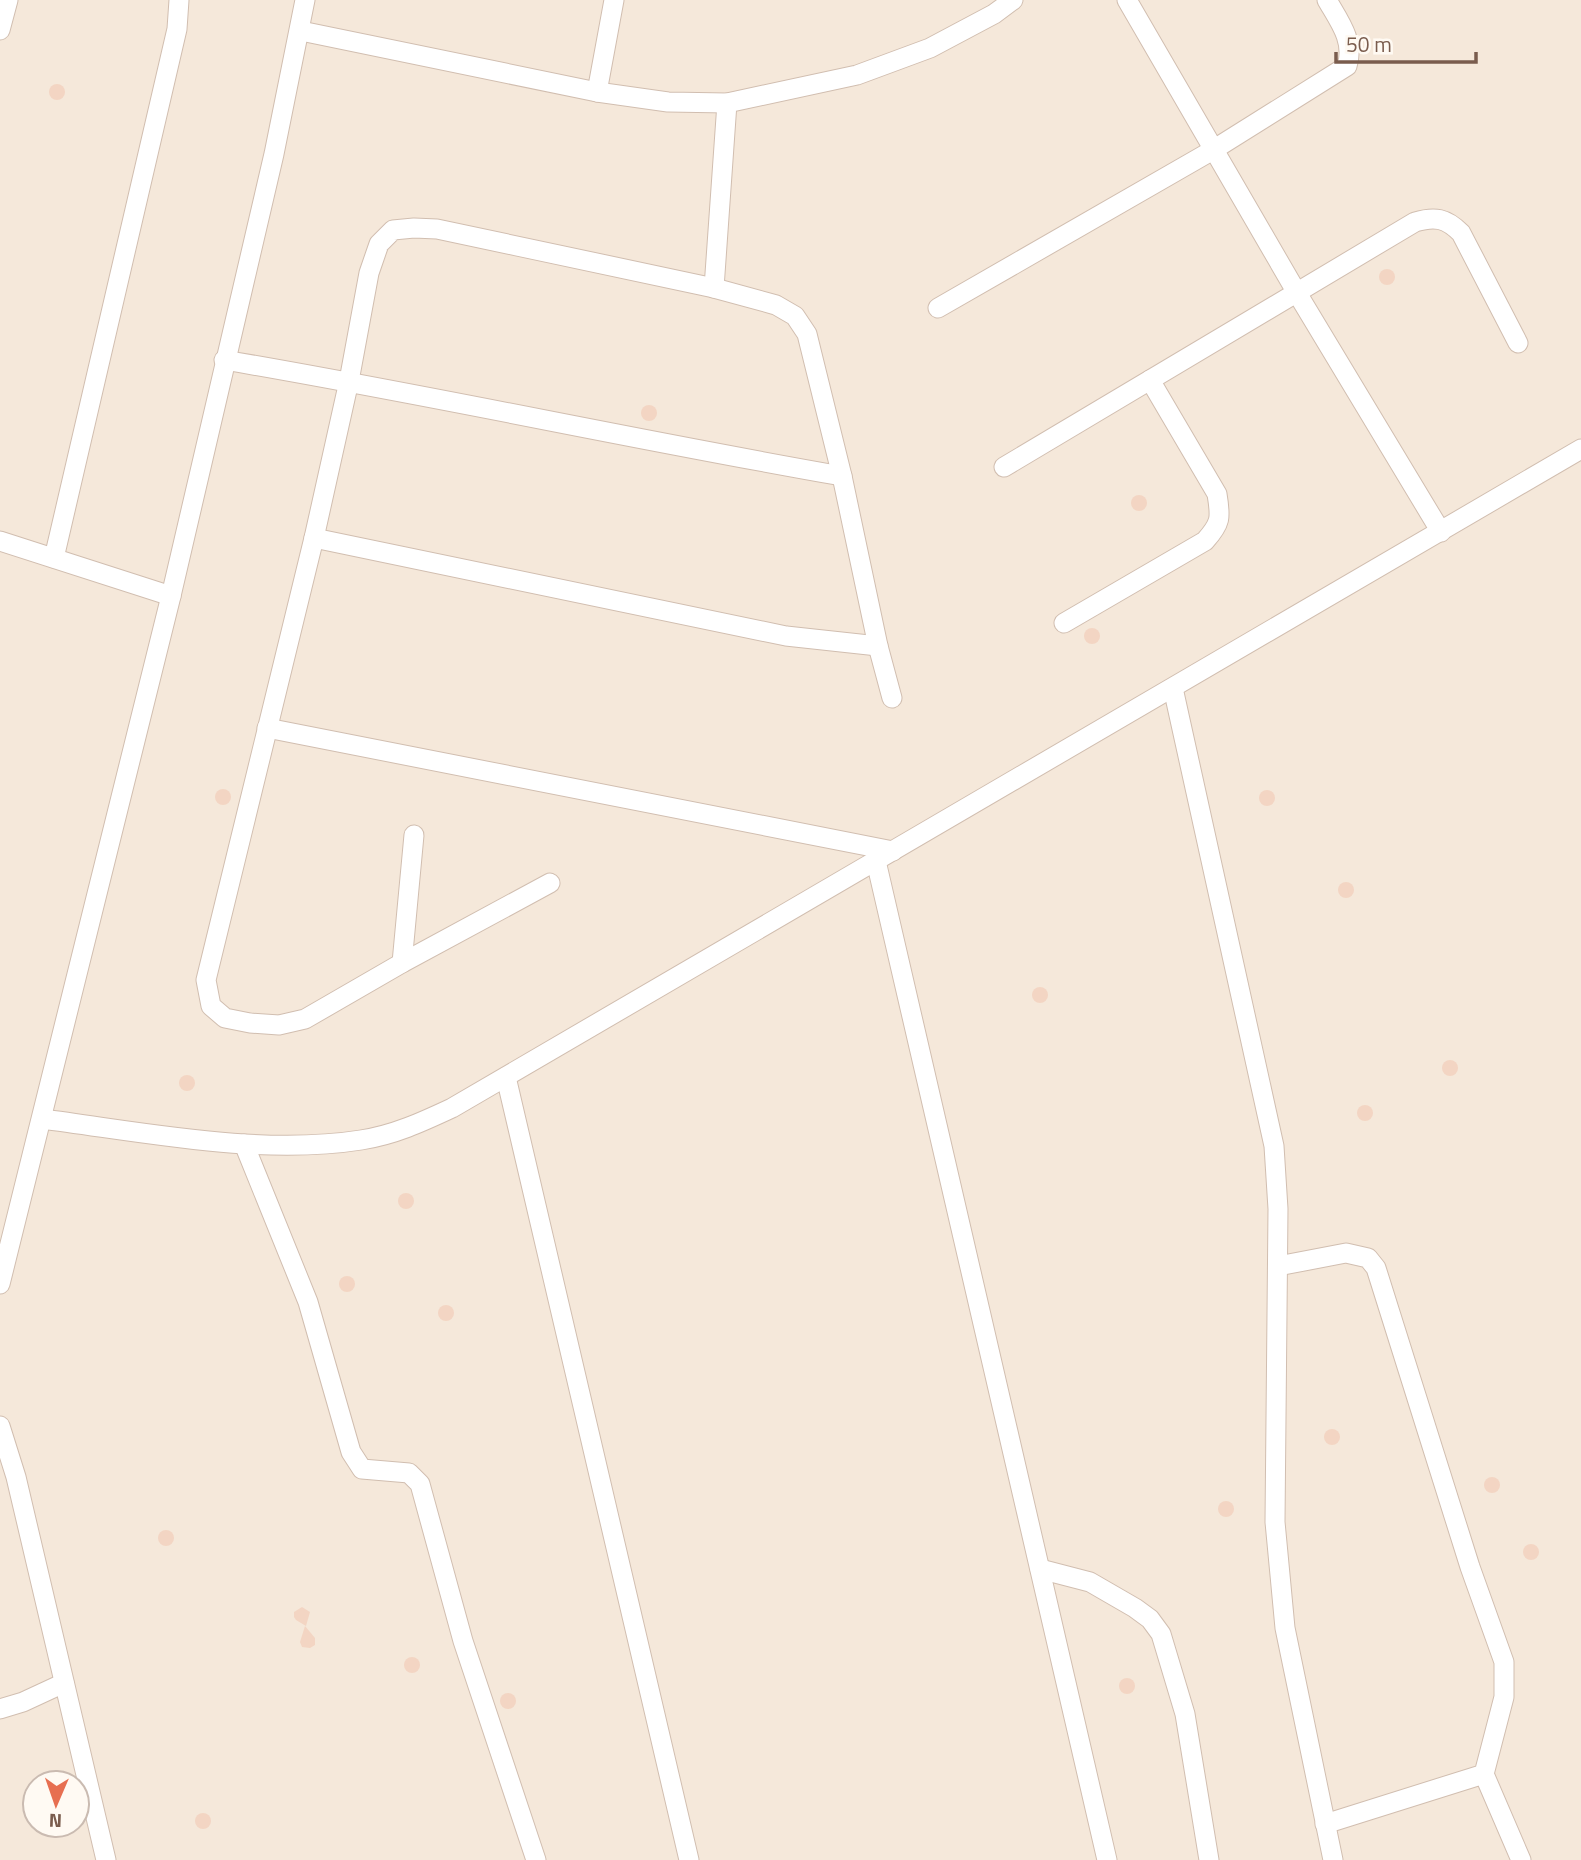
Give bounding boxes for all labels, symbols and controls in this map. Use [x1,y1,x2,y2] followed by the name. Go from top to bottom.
[1336,21,1476,65] scale bar
[1346,28,1392,60] text: 50 m
[21,1769,91,1839] north arrow
[48,1807,62,1836] text: N

